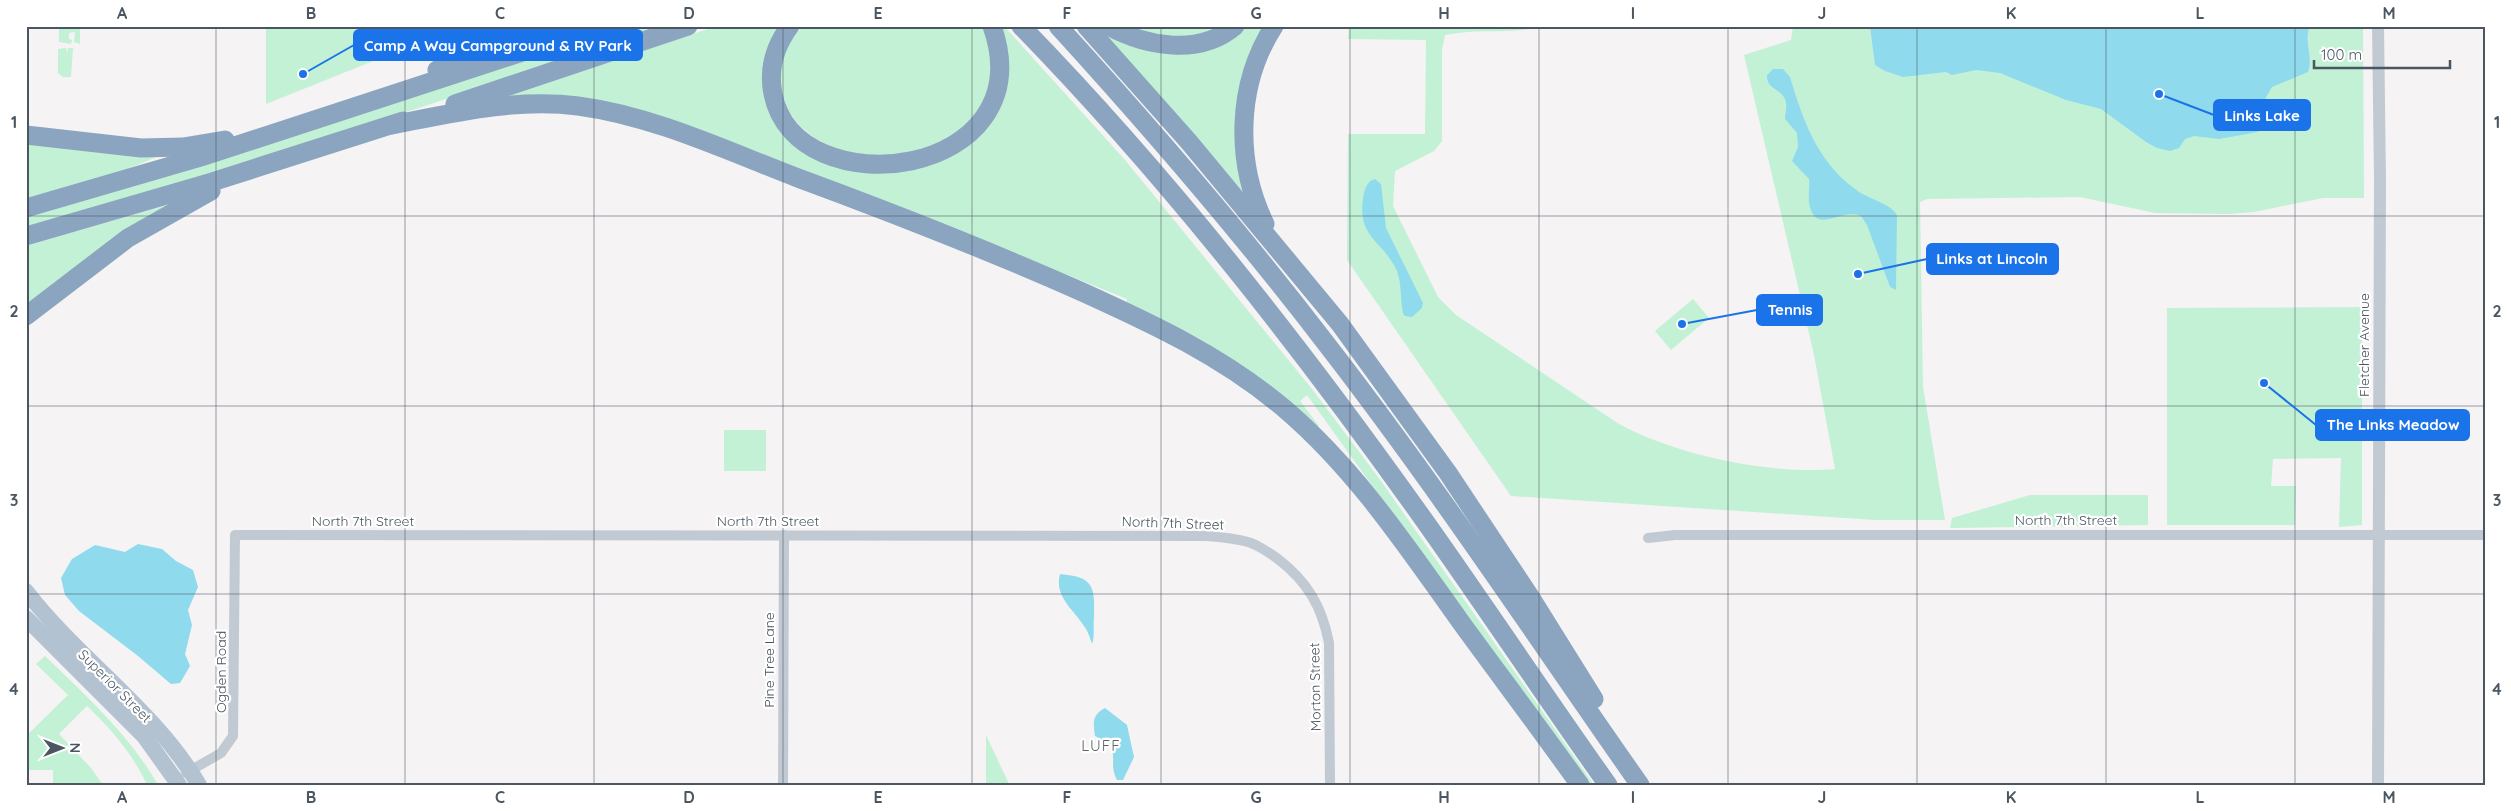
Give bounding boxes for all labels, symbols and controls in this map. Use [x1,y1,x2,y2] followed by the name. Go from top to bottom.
[117,3,128,23] text: A
[306,3,316,23] text: B
[495,3,505,23] text: C
[683,3,695,23] text: D
[873,3,883,23] text: E
[1063,3,1072,23] text: F
[1250,3,1262,23] text: G
[1438,3,1450,23] text: H
[1631,3,1635,23] text: I
[1818,3,1826,23] text: J
[2006,3,2016,23] text: K
[2196,3,2205,23] text: L
[2382,3,2396,23] text: M
[354,30,642,60] callout: Camp A Way Campground & RV Park
[364,36,632,55] text: Camp A Way Campground & RV Park
[2314,38,2450,70] scale bar
[2321,45,2362,64] text: 100 m
[2214,100,2310,130] callout: Links Lake
[2224,106,2300,125] text: Links Lake
[11,112,17,132] text: 1
[2494,112,2500,132] text: 1
[1927,244,2058,274] callout: Links at Lincoln
[1936,249,2048,268] text: Links at Lincoln
[2355,293,2373,397] street label: Fletcher Avenue
[1757,295,1822,325] callout: Tennis
[1767,300,1813,319] text: Tennis
[9,301,19,321] text: 2
[2492,301,2502,321] text: 2
[2316,410,2469,440] callout: The Links Meadow
[2327,415,2460,434] text: The Links Meadow
[10,490,18,510] text: 3
[2493,490,2501,510] text: 3
[2015,511,2118,529] street label: North 7th Street
[312,512,415,530] street label: North 7th Street
[717,512,820,530] street label: North 7th Street
[1121,512,1225,534] street label: North 7th Street
[760,612,778,708] street label: Pine Tree Lane
[212,631,230,713] street label: Ogden Road
[1305,642,1325,732] street label: Morton Street
[75,646,156,727] street label: Superior Street
[9,679,19,699] text: 4
[2492,679,2502,699] text: 4
[38,724,88,774] north arrow
[1081,736,1121,755] district label: LUFF
[66,743,84,753] text: N
[117,787,128,807] text: A
[306,787,316,807] text: B
[495,787,505,807] text: C
[683,787,695,807] text: D
[873,787,883,807] text: E
[1063,787,1072,807] text: F
[1250,787,1262,807] text: G
[1438,787,1450,807] text: H
[1631,787,1635,807] text: I
[1818,787,1826,807] text: J
[2006,787,2016,807] text: K
[2196,787,2205,807] text: L
[2382,787,2396,807] text: M

